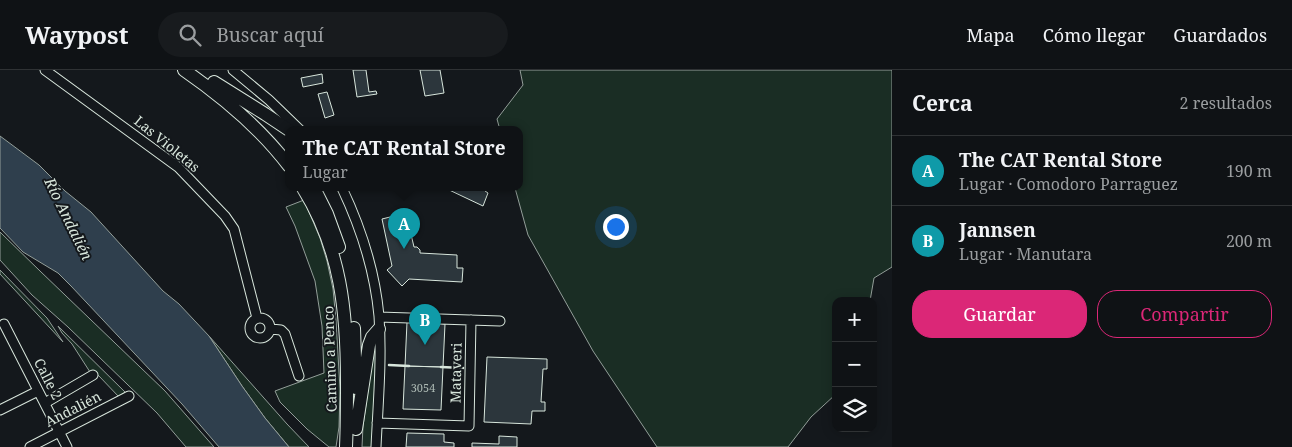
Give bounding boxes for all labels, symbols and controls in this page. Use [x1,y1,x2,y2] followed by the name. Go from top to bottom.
[158,12,508,57] search box
[25,18,128,51] text: Waypost
[176,21,204,49] icon: search
[216,22,324,48] text: Buscar aquí
[967,23,1015,47] text: Mapa
[1043,23,1145,47] text: Cómo llegar
[1173,23,1267,47] text: Guardados
[912,89,973,117] text: Cerca
[1180,92,1272,114] text: 2 resultados
[130,111,204,176] street label: Las Violetas
[285,126,523,191] popup
[302,135,506,161] text: The CAT Rental Store
[959,147,1162,173] text: The CAT Rental Store
[922,160,934,182] text: A
[1226,160,1272,182] text: 190 m
[302,161,348,183] text: Lugar
[40,173,97,263] water label: Río Andalién
[959,173,1178,195] text: Lugar · Comodoro Parraguez
[388,208,420,249] pin: A
[603,214,629,240] your location
[959,217,1036,243] text: Jannsen
[923,230,933,252] text: B
[1226,230,1272,252] text: 200 m
[959,243,1092,265] text: Lugar · Manutara
[912,290,1087,338] button: Guardar
[1097,290,1272,338] button: Compartir
[832,297,877,432] map controls
[832,297,877,342] button: +
[409,304,441,345] pin: B
[318,306,341,413] street label: Camino a Penco
[445,342,466,403] street label: Mataveri
[832,342,877,387] button: −
[30,355,67,403] street label: Calle 2
[411,380,435,395] house number: 3054
[41,386,104,431] street label: Andalién
[832,387,877,432] button: layers

